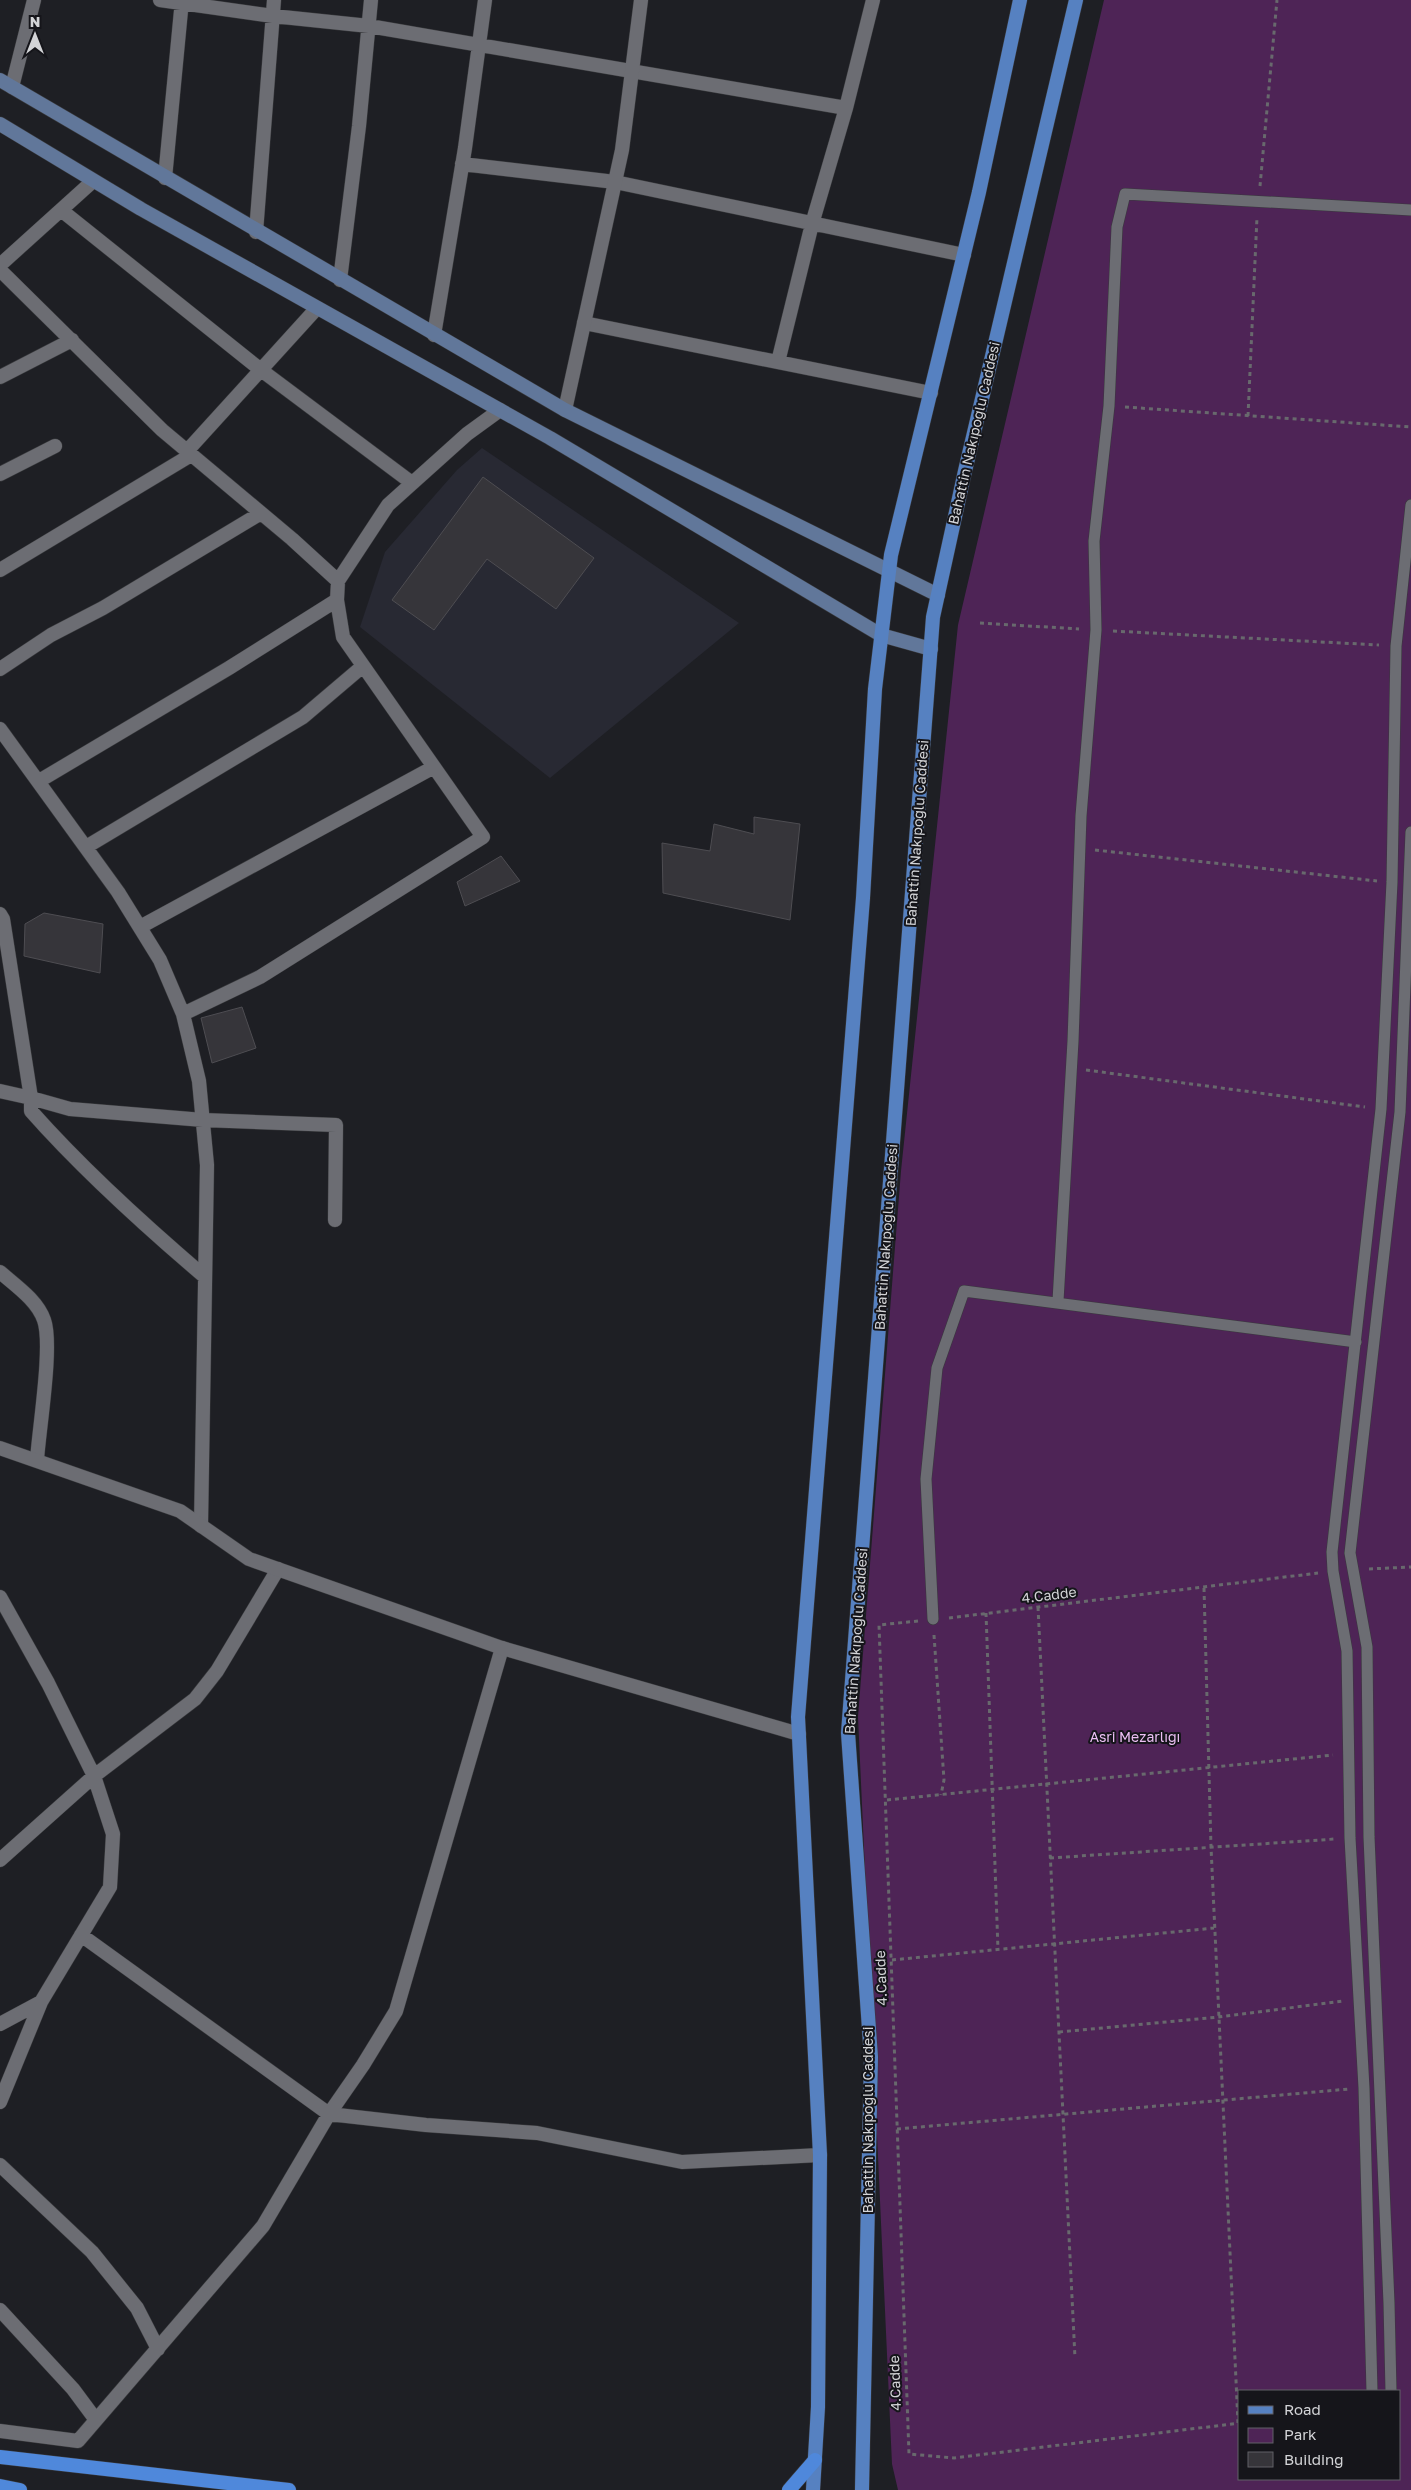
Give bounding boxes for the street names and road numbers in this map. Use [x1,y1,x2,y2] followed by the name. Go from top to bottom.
[944,340,1003,526] street label: Bahattin Nakıpoğlu Caddesi
[902,739,931,927] street label: Bahattin Nakıpoğlu Caddesi
[871,1143,900,1331] street label: Bahattin Nakıpoğlu Caddesi
[841,1547,870,1735] street label: Bahattin Nakıpoğlu Caddesi
[1020,1583,1077,1606] street label: 4.Cadde
[871,1950,890,2006] street label: 4.Cadde
[859,2027,876,2213] street label: Bahattin Nakıpoğlu Caddesi
[885,2355,904,2411] street label: 4.Cadde

